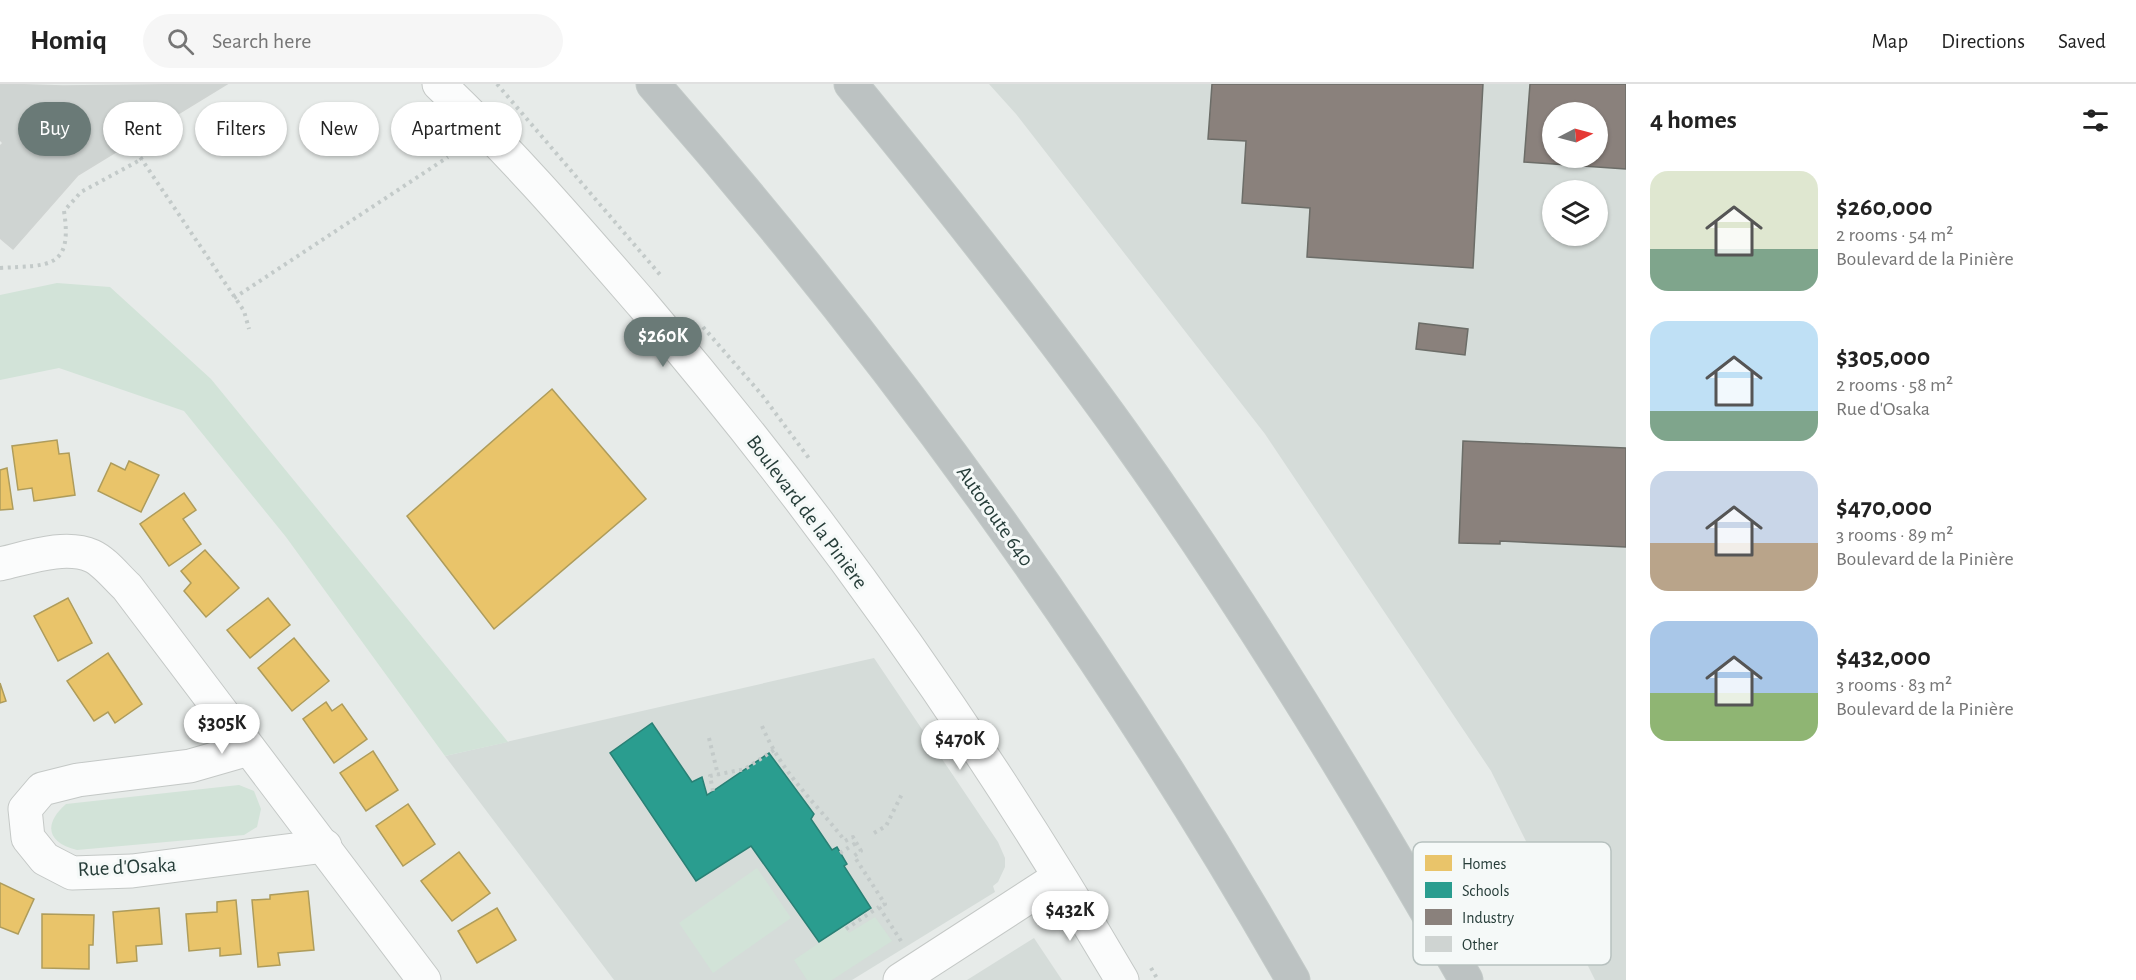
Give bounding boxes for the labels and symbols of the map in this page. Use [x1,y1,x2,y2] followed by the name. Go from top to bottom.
[1542,102,1608,168] north arrow
[621,317,705,368] pin: $260K
[742,431,872,593] street label: Boulevard de la Pinière
[953,462,1037,570] street label: Autoroute 640
[180,704,264,755] pin: $305K
[918,720,1002,771] pin: $470K
[1413,842,1611,965] legend
[77,854,177,880] street label: Rue d'Osaka
[1462,856,1506,872] text: Homes
[1462,883,1509,899] text: Schools
[1028,891,1112,942] pin: $432K
[1462,910,1514,927] text: Industry
[1462,937,1499,953] text: Other

